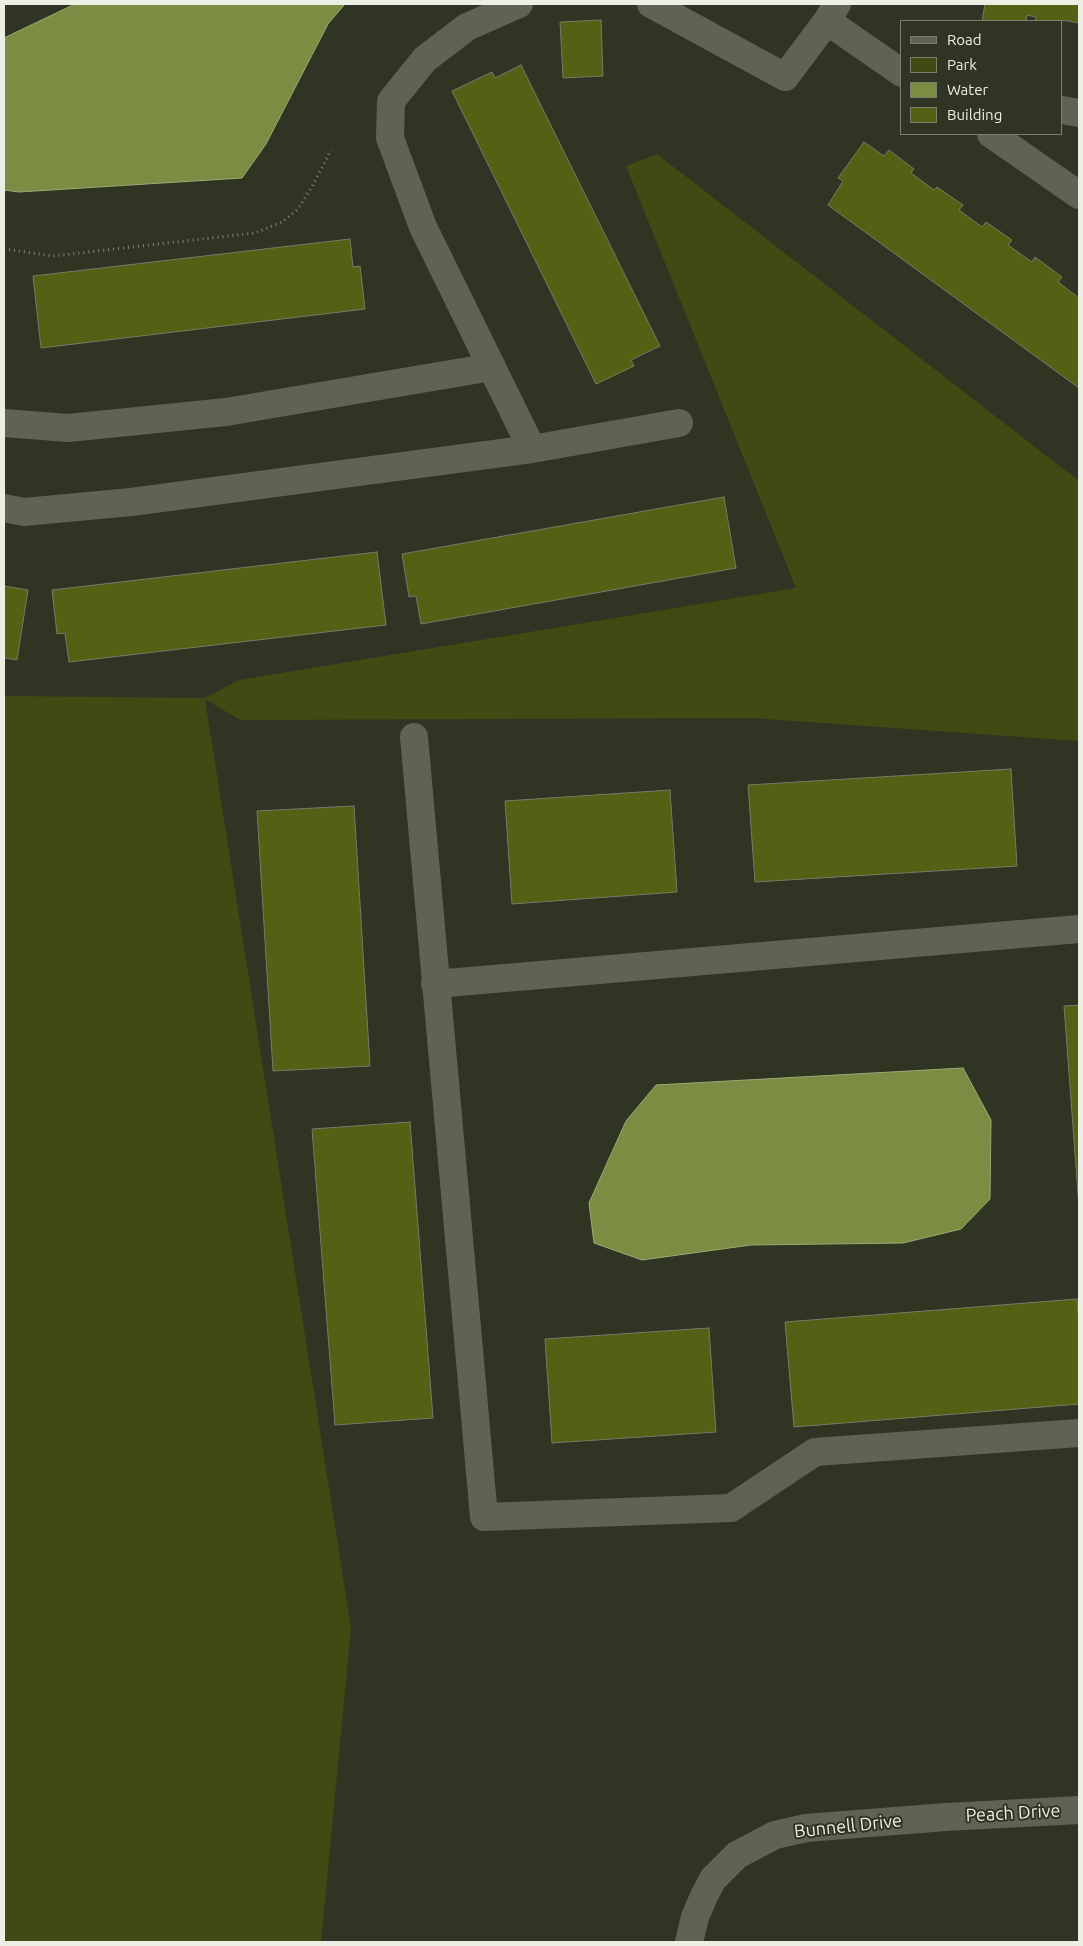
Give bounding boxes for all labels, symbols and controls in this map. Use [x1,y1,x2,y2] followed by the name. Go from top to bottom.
[900,20,1063,135] legend
[947,31,982,48] text: Road
[947,56,977,73] text: Park
[947,81,988,98] text: Water
[947,106,1002,123] text: Building
[965,1800,1061,1826] street label: Peach Drive
[793,1810,903,1842] street label: Bunnell Drive

